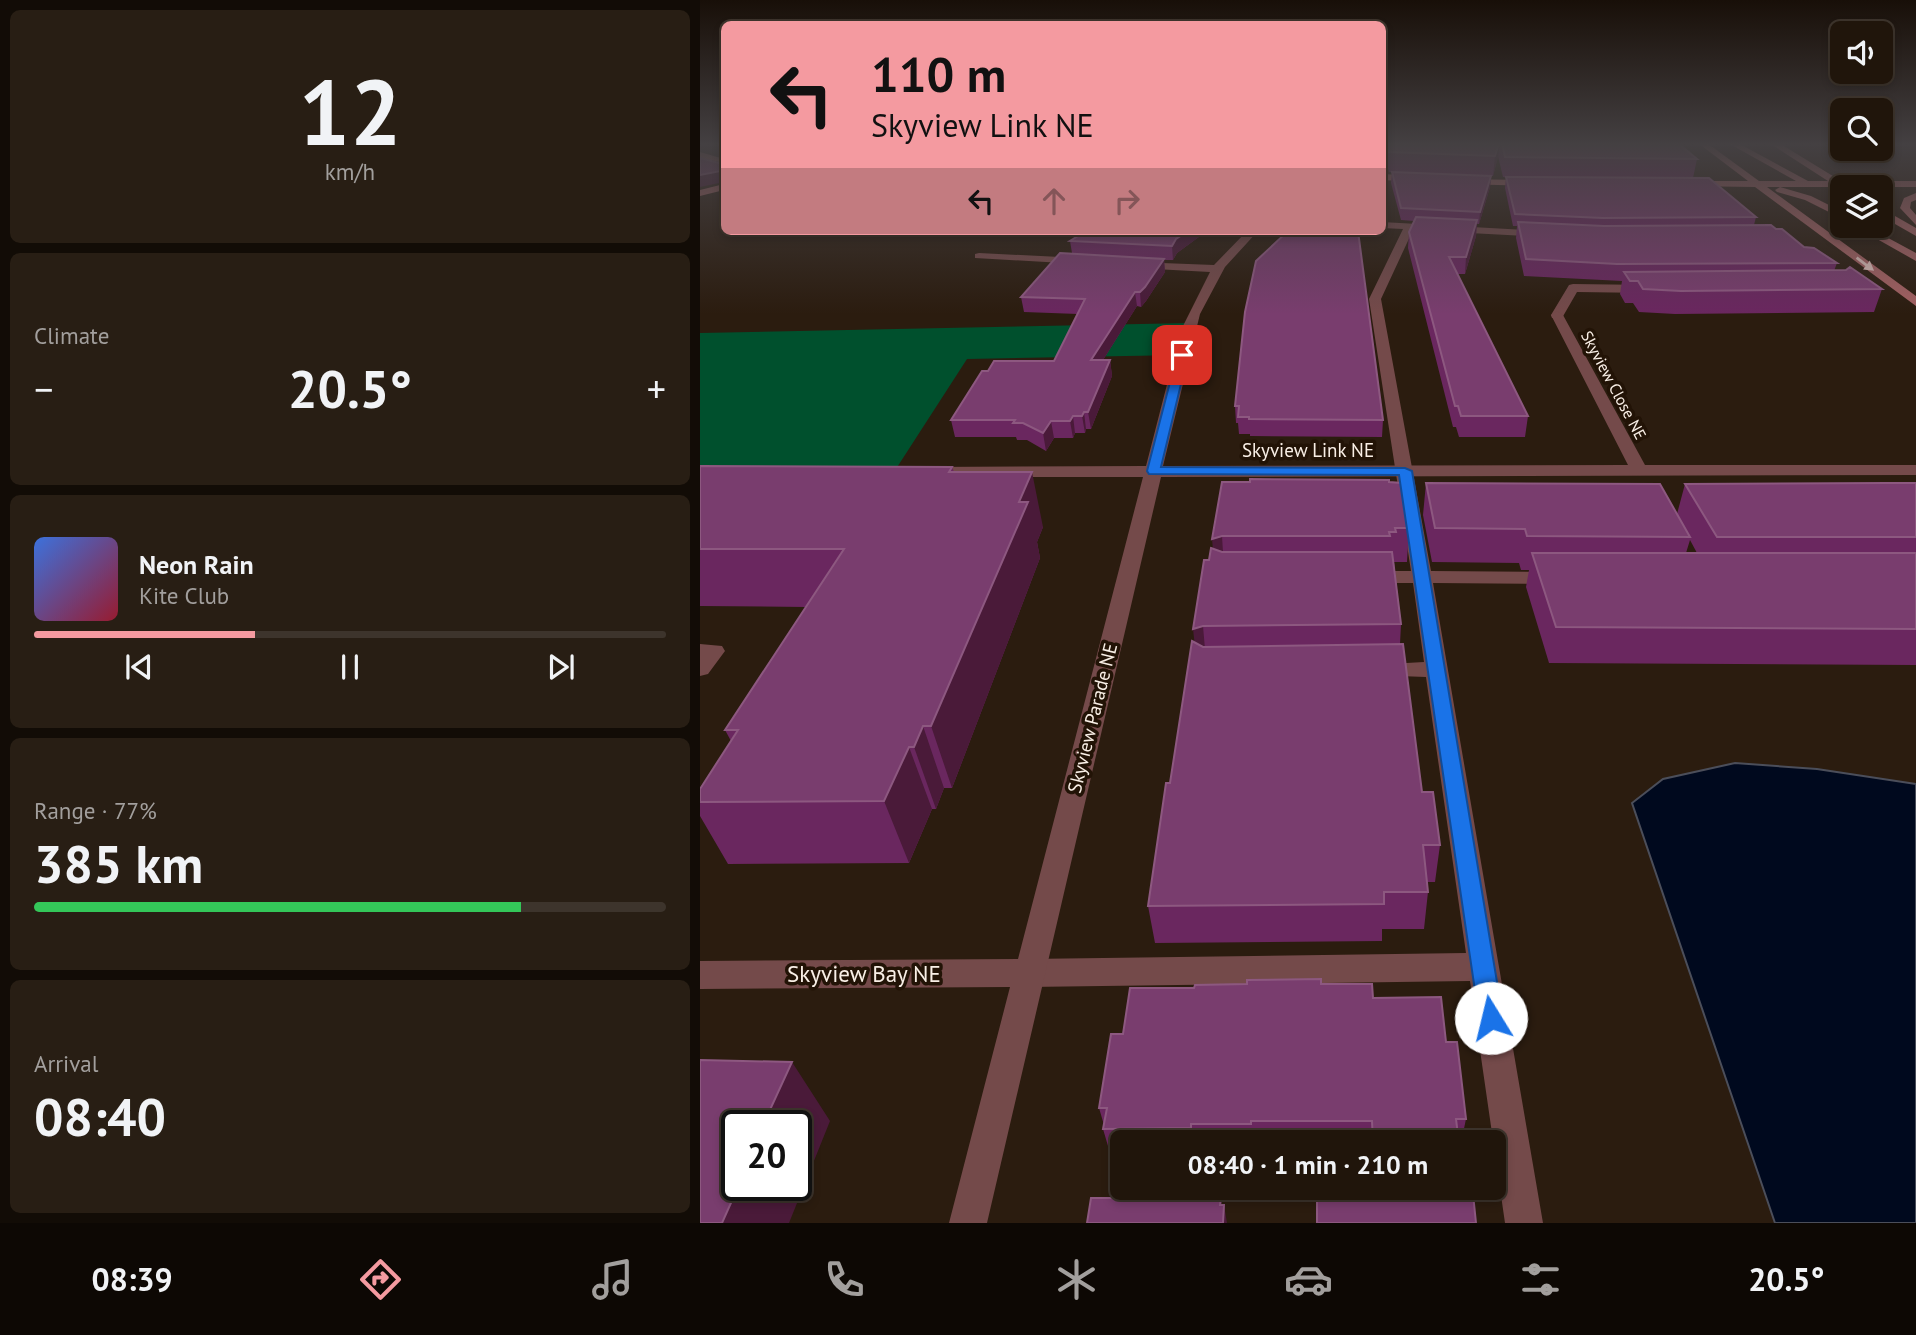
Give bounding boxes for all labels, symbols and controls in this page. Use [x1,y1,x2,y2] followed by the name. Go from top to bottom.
[1830,21,1893,238] map controls
[1830,21,1893,84] button: sound
[871,42,1006,106] text: 110 m
[756,49,847,140] icon: left
[298,52,402,170] text: 12
[1830,98,1893,161] button: search
[871,104,1094,146] text: Skyview Link NE
[325,157,375,186] text: km/h
[1830,175,1893,238] button: layers
[962,182,1000,220] icon: left
[1035,182,1073,220] icon: ahead
[1108,182,1146,220] icon: right
[1856,256,1874,270] one-way arrow
[34,321,109,350] text: Climate
[1152,325,1212,385] pin
[1577,327,1651,443] street label: Skyview Close NE
[1163,336,1201,374] icon: arrive
[288,355,412,422] text: 20.5°
[34,364,53,413] text: −
[647,364,666,413] text: +
[1242,438,1374,462] street label: Skyview Link NE
[139,548,254,581] text: Neon Rain
[139,581,229,610] text: Kite Club
[1062,641,1122,795] street label: Skyview Parade NE
[120,648,158,686] icon: previous
[331,648,369,686] icon: pause
[542,648,580,686] icon: next
[34,796,157,825] text: Range · 77%
[34,830,203,897] text: 385 km
[787,959,941,988] street label: Skyview Bay NE
[1454,981,1528,1055] position arrow
[34,1049,98,1078] text: Arrival
[34,1083,166,1150] text: 08:40
[721,1110,812,1201] speed limit sign: 20
[1188,1148,1428,1181] text: 08:40 · 1 min · 210 m
[356,1255,405,1304] icon: directions
[588,1255,637,1304] icon: music
[820,1255,869,1304] icon: phone
[1052,1255,1101,1304] icon: climate
[1284,1255,1333,1304] icon: car
[1516,1255,1565,1304] icon: filters
[92,1258,173,1300] text: 08:39
[1748,1258,1824,1300] text: 20.5°

